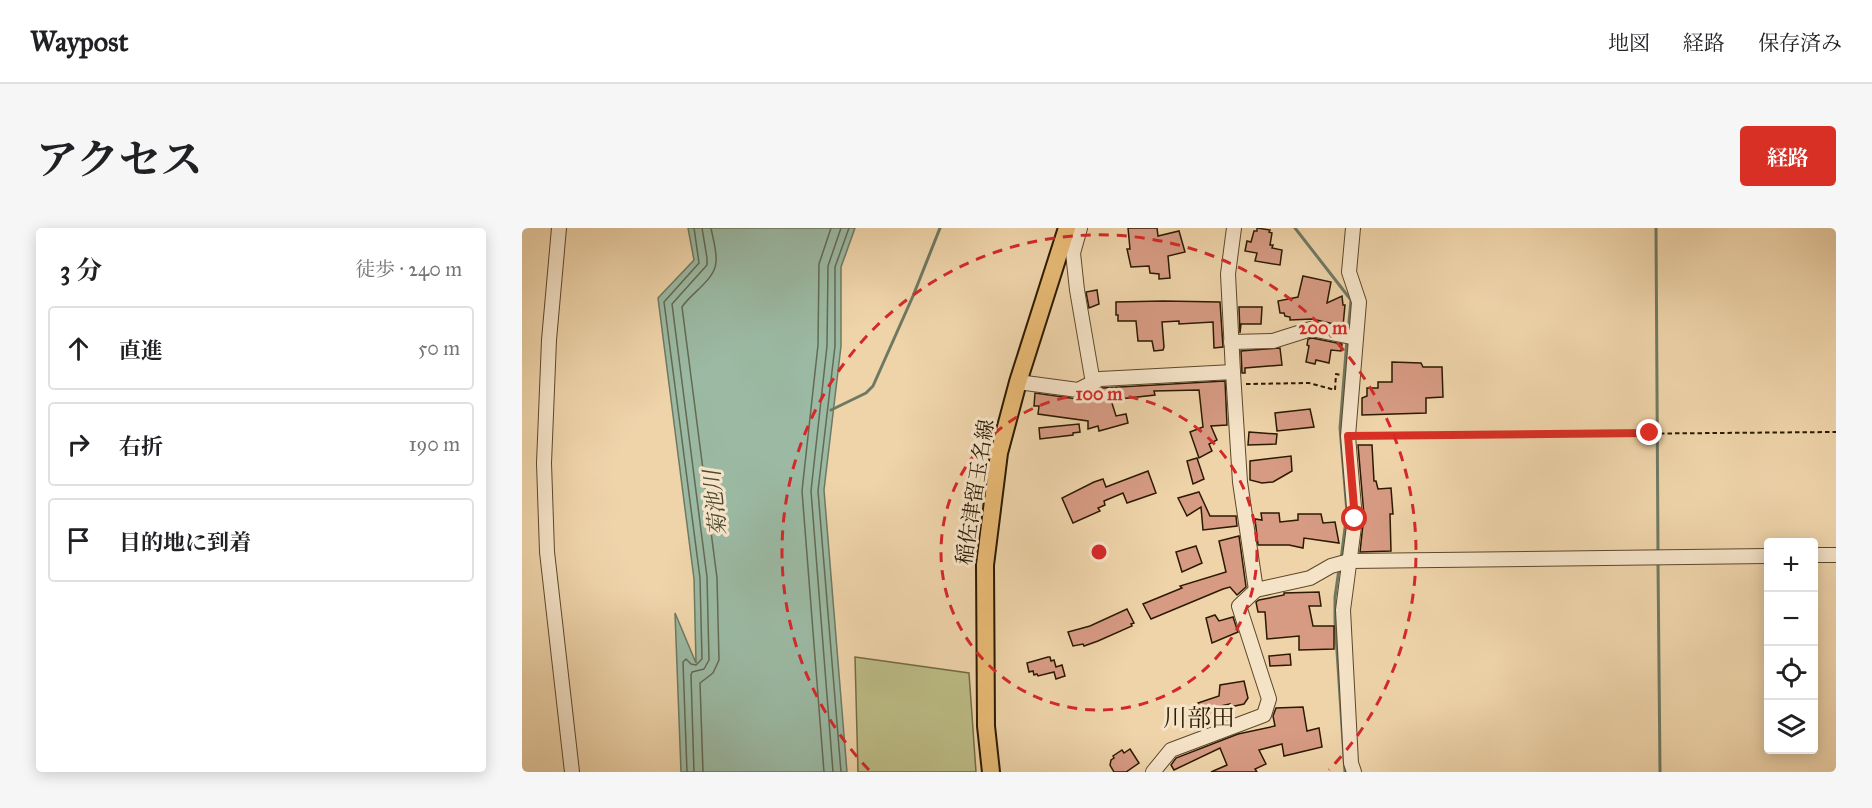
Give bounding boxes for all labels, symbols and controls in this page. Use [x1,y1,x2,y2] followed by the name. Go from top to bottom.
[30,24,128,59] text: Waypost
[1608,30,1650,56] text: 地図
[1683,30,1725,56] text: 経路
[1758,30,1842,56] text: 保存済み
[1740,126,1836,186] button: 経路
[36,134,203,186] text: アクセス
[60,254,102,286] text: 3 分
[355,257,462,281] text: 徒歩 · 240 m
[1299,317,1348,339] text: 200 m
[62,332,95,365] icon: ahead
[418,336,460,360] text: 50 m
[119,337,163,364] text: 直進
[1076,383,1123,405] text: 100 m
[951,417,999,567] street label: 稲佐津留玉名線
[1636,419,1662,445] route end
[62,428,95,461] icon: right
[409,432,460,456] text: 190 m
[119,433,163,460] text: 右折
[698,467,732,537] water label: 菊池川
[1341,505,1367,531] route start
[62,524,95,557] icon: arrive
[119,529,251,556] text: 目的地に到着
[1764,538,1818,754] map controls
[1764,538,1818,592] button: +
[1089,542,1109,562] centre of rings
[1764,592,1818,646] button: −
[1764,646,1818,700] button: locate
[1764,700,1818,754] button: layers
[1163,703,1235,733] district label: 川部田

